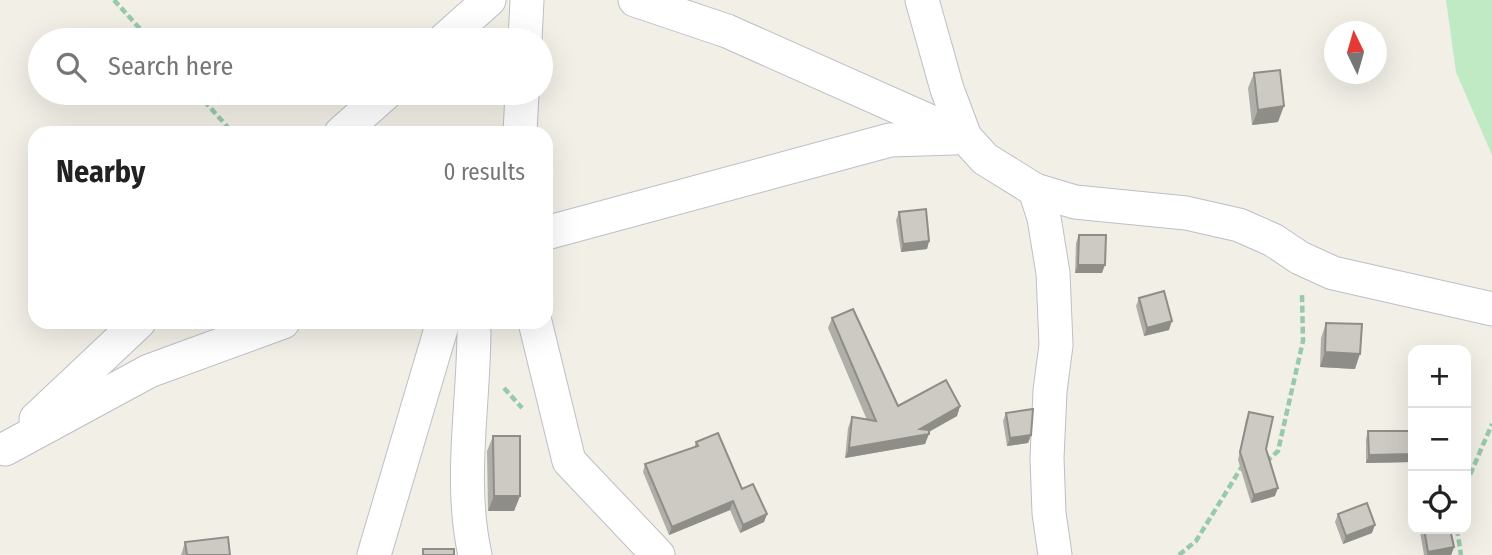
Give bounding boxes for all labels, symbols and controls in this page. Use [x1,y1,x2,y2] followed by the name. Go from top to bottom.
[1324,21,1387,84] north arrow
[28,28,553,105] search box
[52,48,90,86] icon: search
[108,51,233,82] text: Search here
[56,154,145,190] text: Nearby
[444,158,525,186] text: 0 results
[1408,345,1471,534] map controls
[1408,345,1471,408] button: +
[1408,408,1471,471] button: −
[1408,471,1471,534] button: locate

